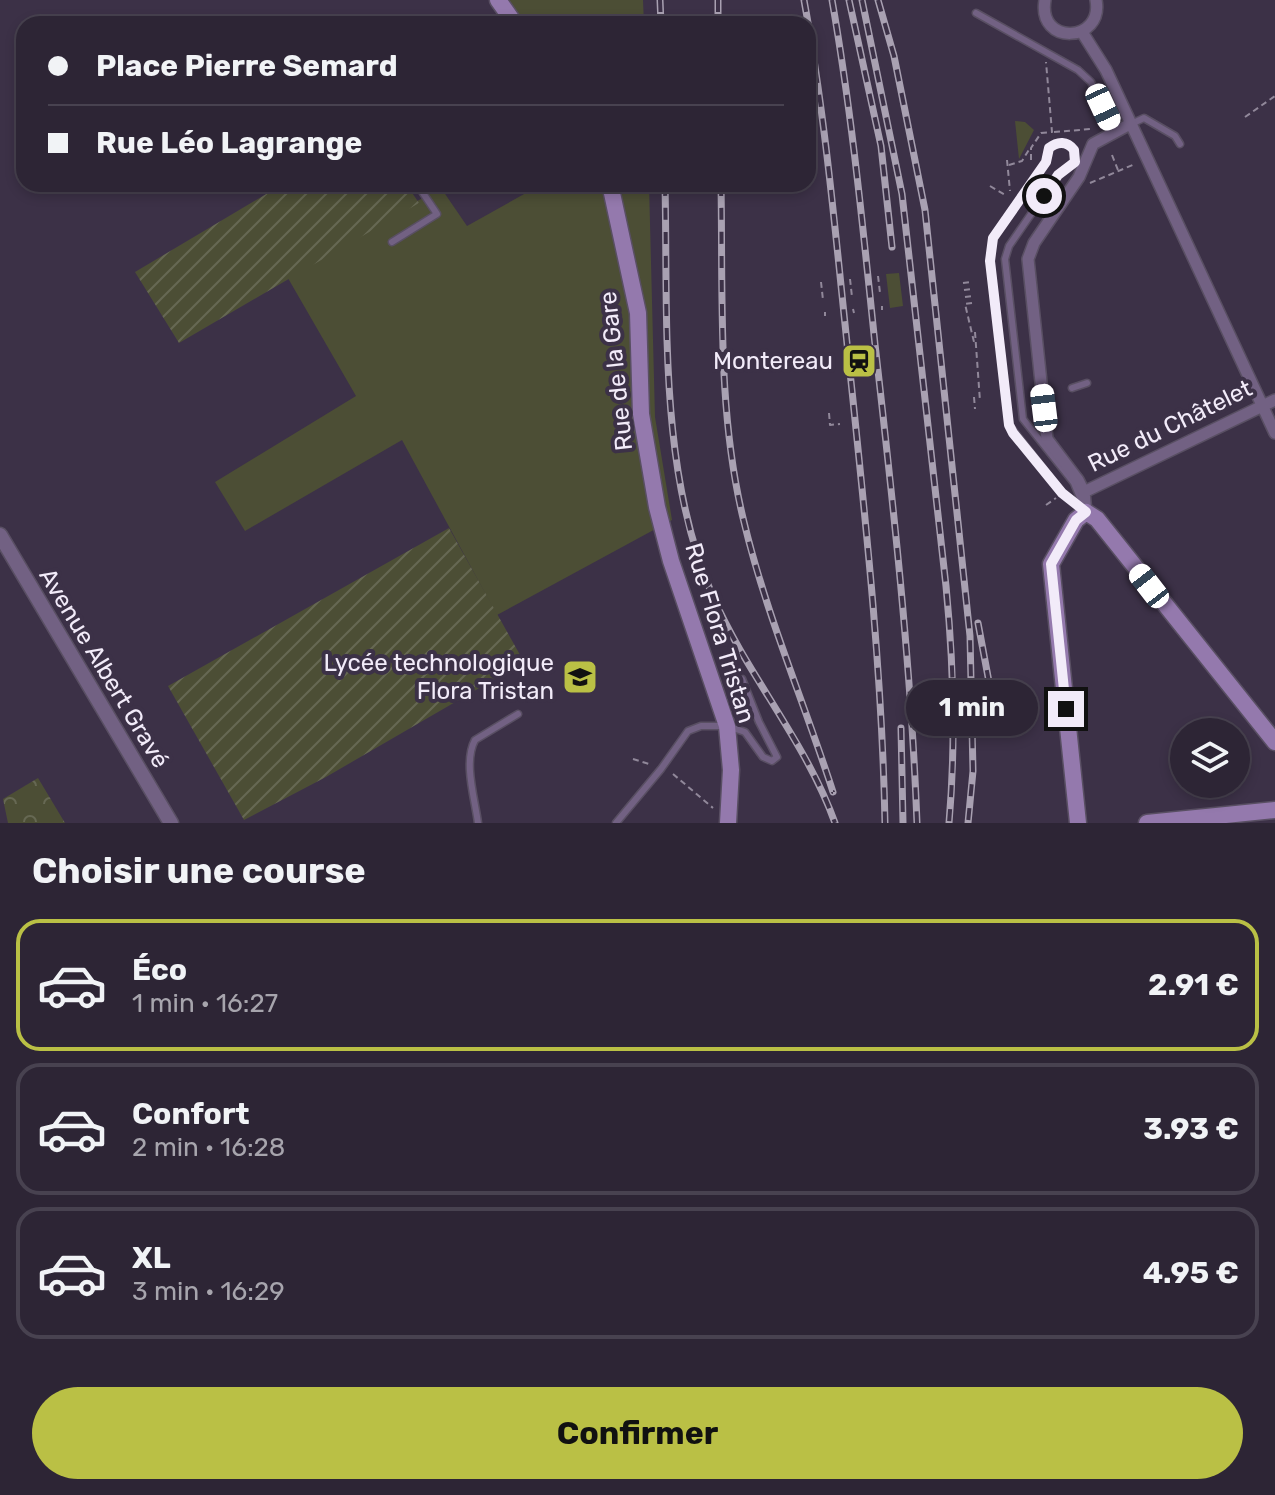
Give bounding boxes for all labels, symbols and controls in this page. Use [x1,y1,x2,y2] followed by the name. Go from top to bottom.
[96,48,398,84] text: Place Pierre Semard
[1082,80,1124,134] car
[96,125,362,161] text: Rue Léo Lagrange
[1026,178,1062,214] route start
[594,290,638,452] street label: Rue de la Gare
[840,342,878,380] station icon: Montereau
[713,347,833,375] place label: Montereau
[1083,374,1257,478] street label: Rue du Châtelet
[1029,383,1059,433] car
[679,540,761,726] street label: Rue Flora Tristan
[1125,560,1173,612] car
[33,563,175,773] street label: Avenue Albert Gravé
[324,649,554,705] place label: Lycée technologique Flora Tristan
[561,658,599,696] school or university icon: Lycée technologique Flora Tristan
[906,681,1038,737] callout: 1 min
[1048,691,1084,727] route end
[939,692,1005,723] text: 1 min
[1170,718,1250,798] map controls
[1170,718,1250,798] button: layers
[32,849,366,892] text: Choisir une course
[36,949,108,1021] icon: car
[132,952,187,988] text: Éco
[1148,967,1239,1003] text: 2.91 €
[132,988,278,1019] text: 1 min · 16:27
[36,1093,108,1165] icon: car
[132,1096,250,1132] text: Confort
[1143,1111,1239,1147] text: 3.93 €
[132,1132,285,1163] text: 2 min · 16:28
[36,1237,108,1309] icon: car
[132,1240,171,1276] text: XL
[1143,1255,1239,1291] text: 4.95 €
[132,1276,285,1307] text: 3 min · 16:29
[32,1387,1243,1479] button: Confirmer

